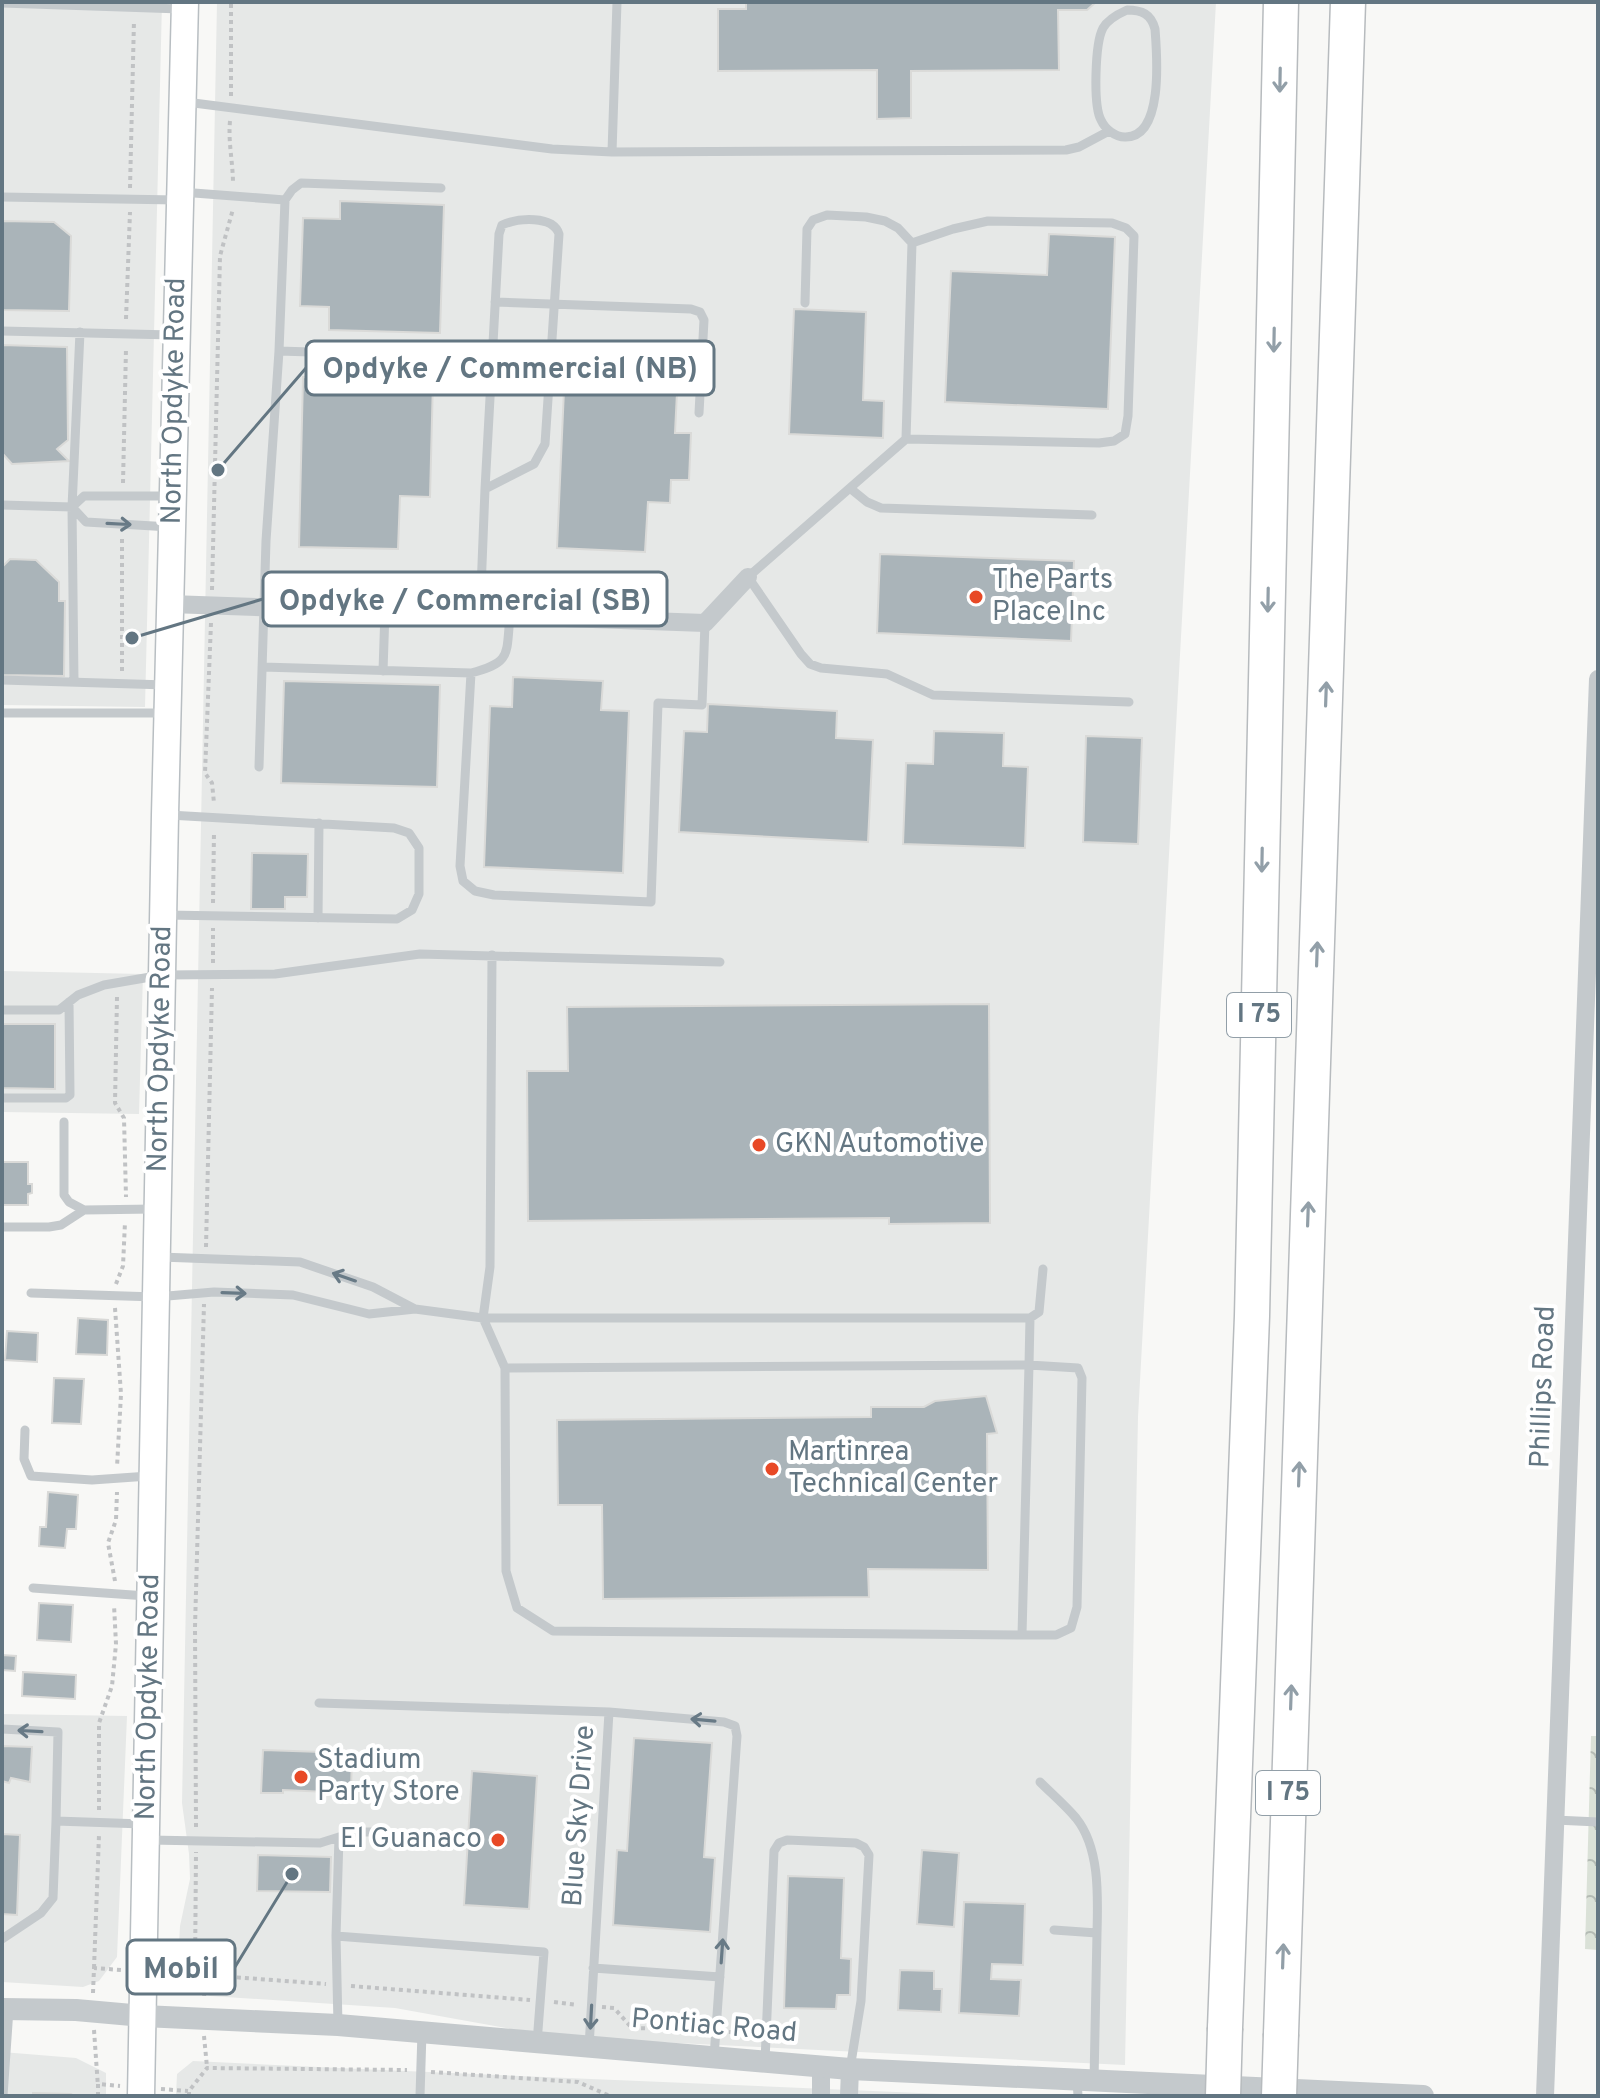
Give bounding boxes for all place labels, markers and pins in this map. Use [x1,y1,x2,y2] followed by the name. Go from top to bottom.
[306,341,714,395] callout: Opdyke / Commercial (NB)
[992,563,1113,631] place label: The Parts Place Inc
[263,572,667,626] callout: Opdyke / Commercial (SB)
[967,588,985,606] marker: The Parts Place Inc
[775,1127,984,1163] place label: GKN Automotive
[750,1136,768,1154] marker: GKN Automotive
[788,1435,998,1503] place label: Martinrea Technical Center
[763,1460,781,1478] marker: Martinrea Technical Center
[317,1743,460,1811] place label: Stadium Party Store
[292,1768,310,1786] marker: Stadium Party Store
[340,1822,482,1858] place label: El Guanaco
[489,1831,507,1849] marker: El Guanaco
[127,1940,235,1994] callout: Mobil

